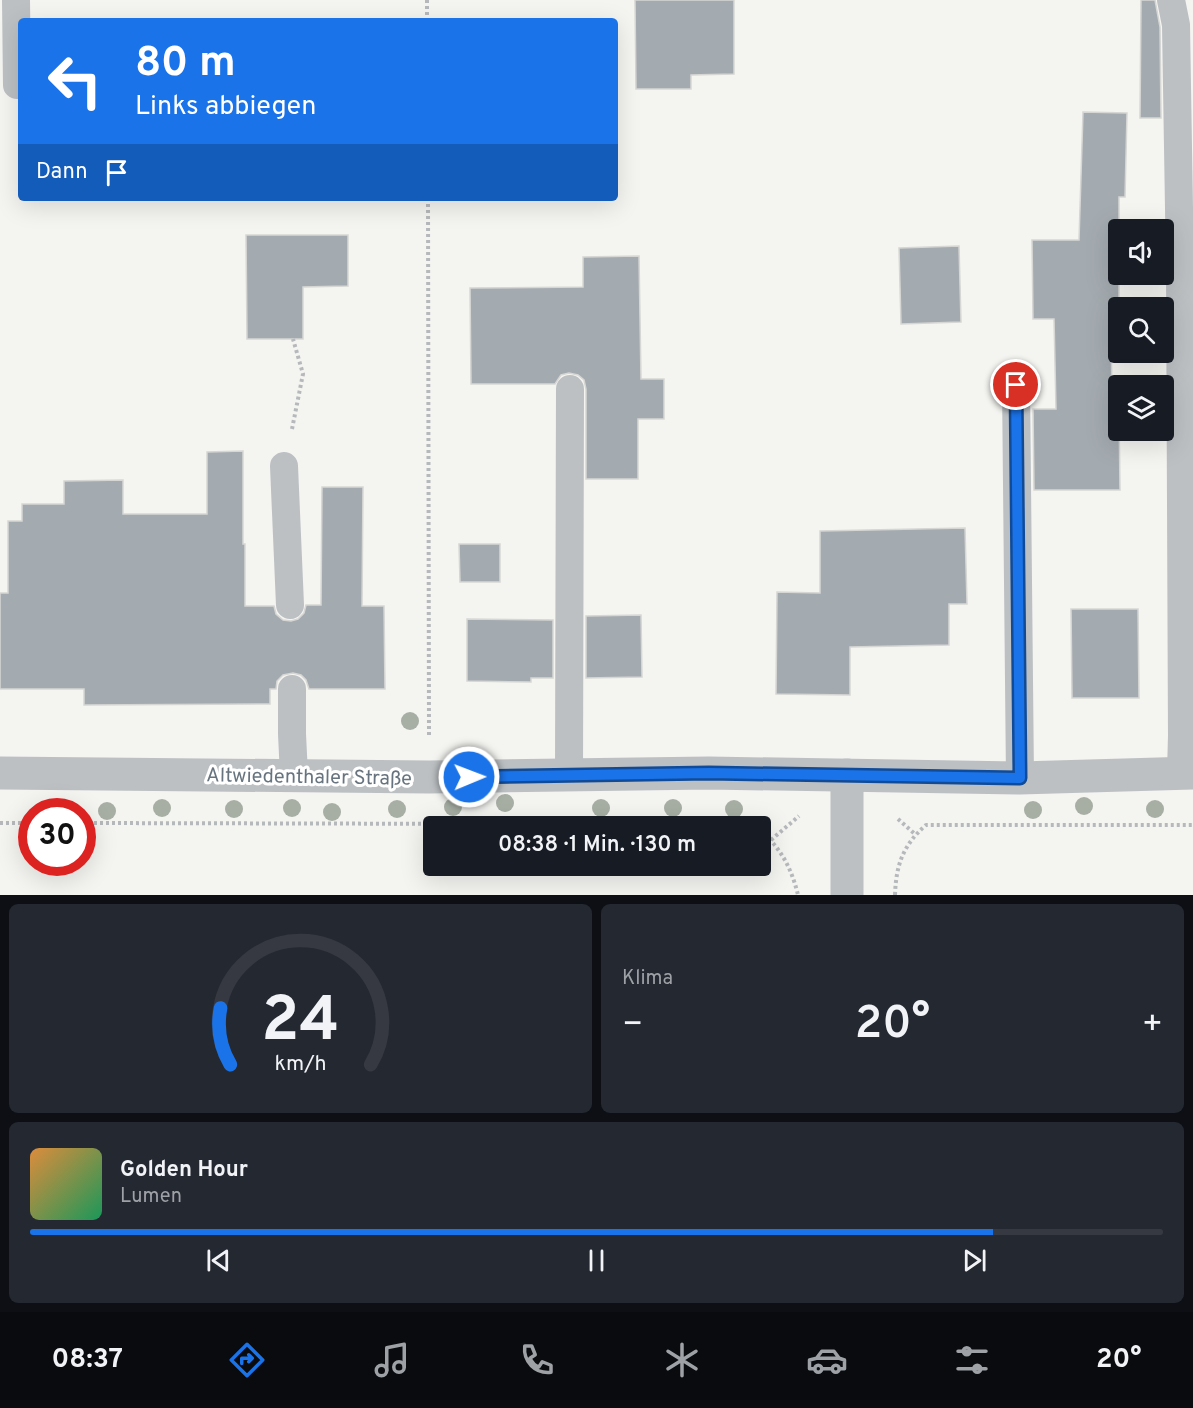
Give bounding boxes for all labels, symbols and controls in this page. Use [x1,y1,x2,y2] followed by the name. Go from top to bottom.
[135,38,236,91] text: 80 m
[36,42,114,120] icon: left
[135,90,316,124] text: Links abbiegen
[100,156,133,189] icon: arrive
[36,159,88,186] text: Dann
[1108,219,1174,441] map controls
[1108,219,1174,285] button: sound
[1108,297,1174,363] button: search
[990,359,1041,410] pin
[999,368,1032,401] icon: arrive
[1108,375,1174,441] button: layers
[437,745,501,809] position arrow
[206,763,412,793] street label: Altwiedenthaler Straße
[18,798,96,876] speed limit sign: 30
[498,832,696,859] text: 08:38 · 1 Min. · 130 m
[622,966,673,992] text: Klima
[261,984,340,1063] text: 24
[855,997,930,1054] text: 20°
[622,1005,643,1047] text: −
[1142,1005,1163,1047] text: +
[274,1052,327,1079] text: km/h
[120,1157,248,1184] text: Golden Hour
[120,1184,182,1210] text: Lumen
[202,1244,235,1277] icon: previous
[580,1244,613,1277] icon: pause
[958,1244,991,1277] icon: next
[226,1339,268,1381] icon: directions
[371,1339,413,1381] icon: music
[516,1339,558,1381] icon: phone
[661,1339,703,1381] icon: climate
[806,1339,848,1381] icon: car
[951,1339,993,1381] icon: filters
[51,1343,123,1377] text: 08:37
[1096,1343,1141,1377] text: 20°

